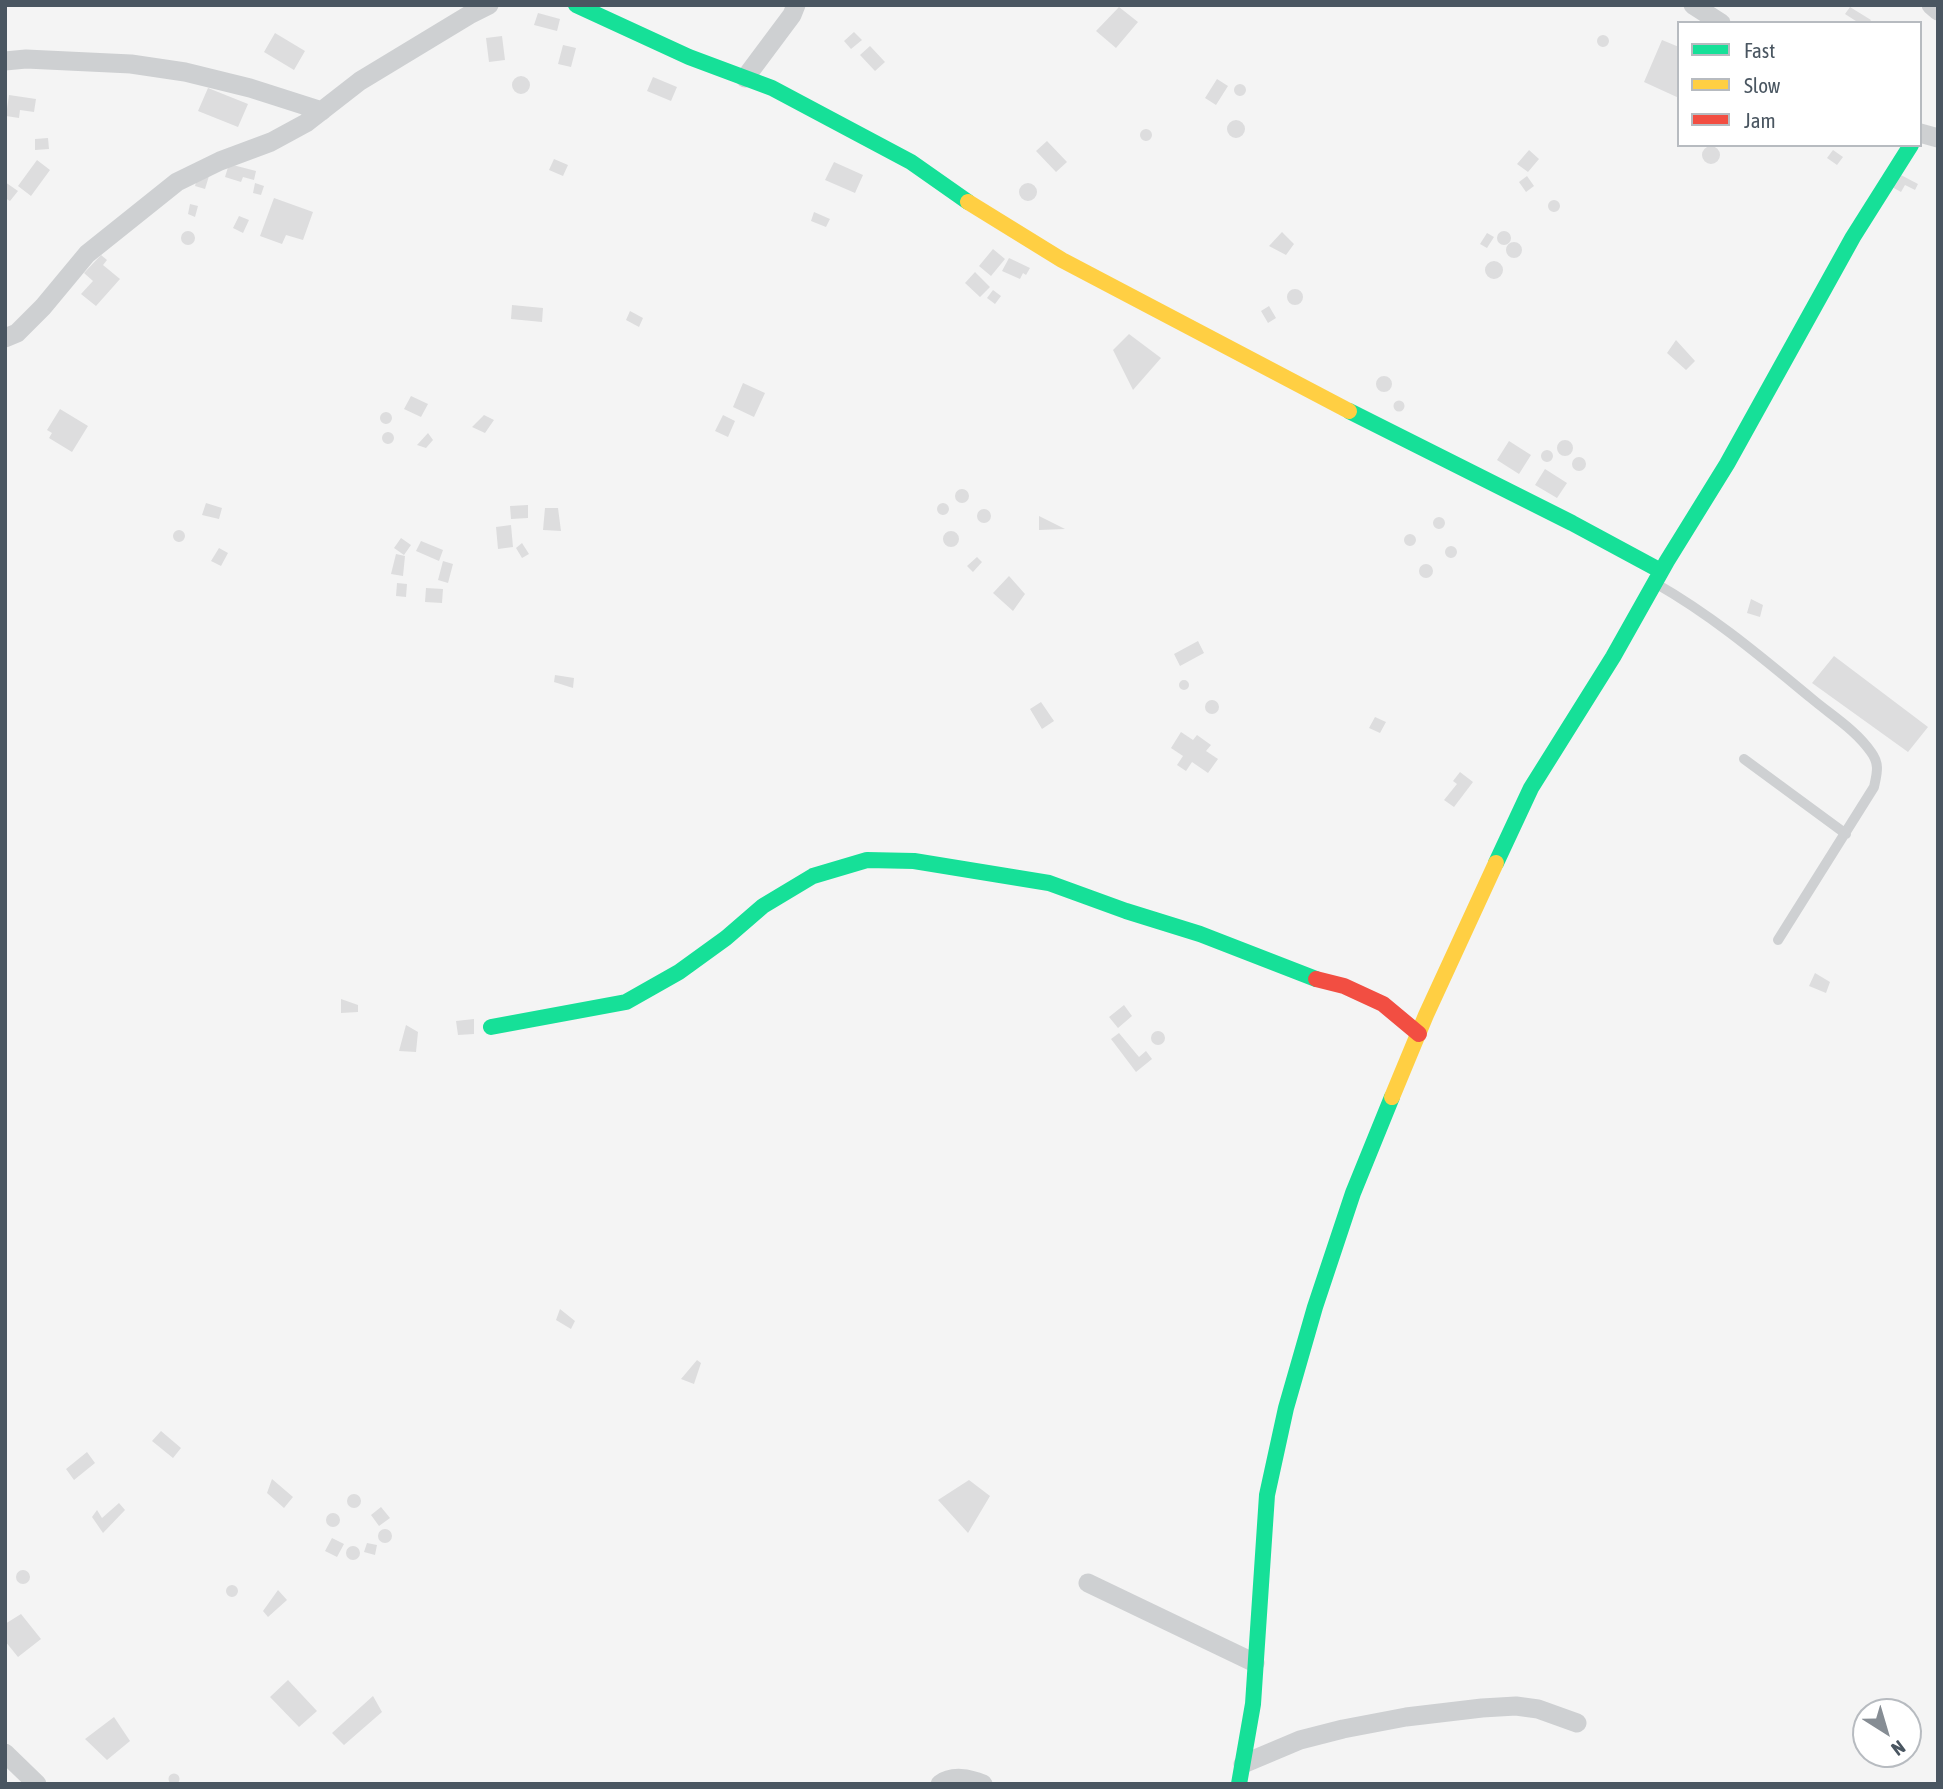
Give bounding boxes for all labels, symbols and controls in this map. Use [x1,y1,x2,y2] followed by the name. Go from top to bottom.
[1677,21,1922,147] legend
[1744,38,1775,62] text: Fast
[1744,73,1780,97] text: Slow
[1744,108,1776,132] text: Jam
[1852,1698,1922,1768] north arrow
[1887,1736,1910,1760] text: N

